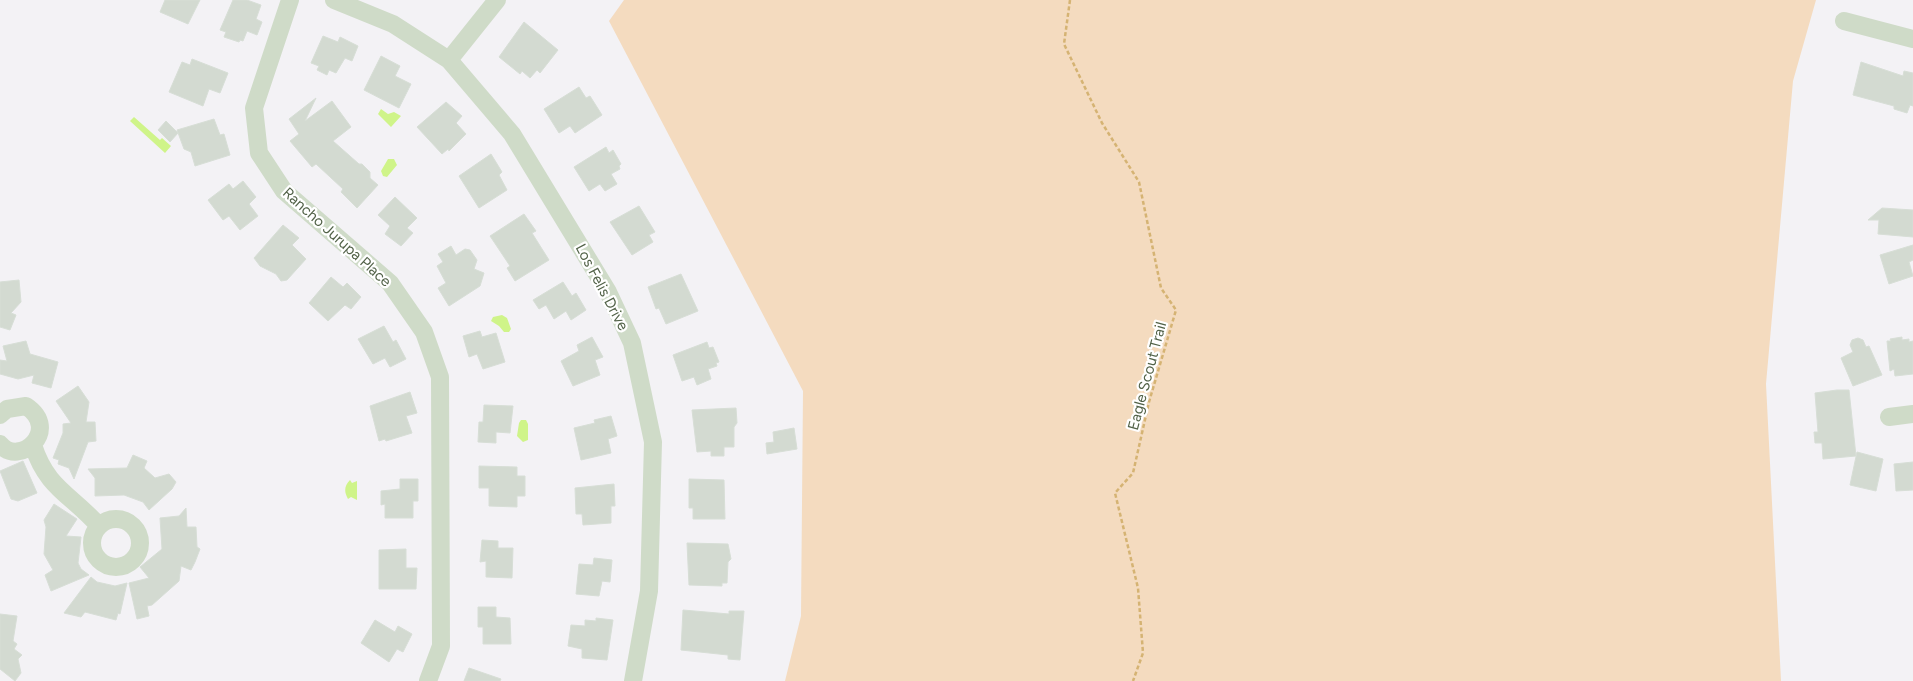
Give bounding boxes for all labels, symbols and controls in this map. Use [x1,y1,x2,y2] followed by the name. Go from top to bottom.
[279,183,395,291] street label: Rancho Jurupa Place
[572,241,632,333] street label: Los Felis Drive
[1124,320,1170,432] street label: Eagle Scout Trail

